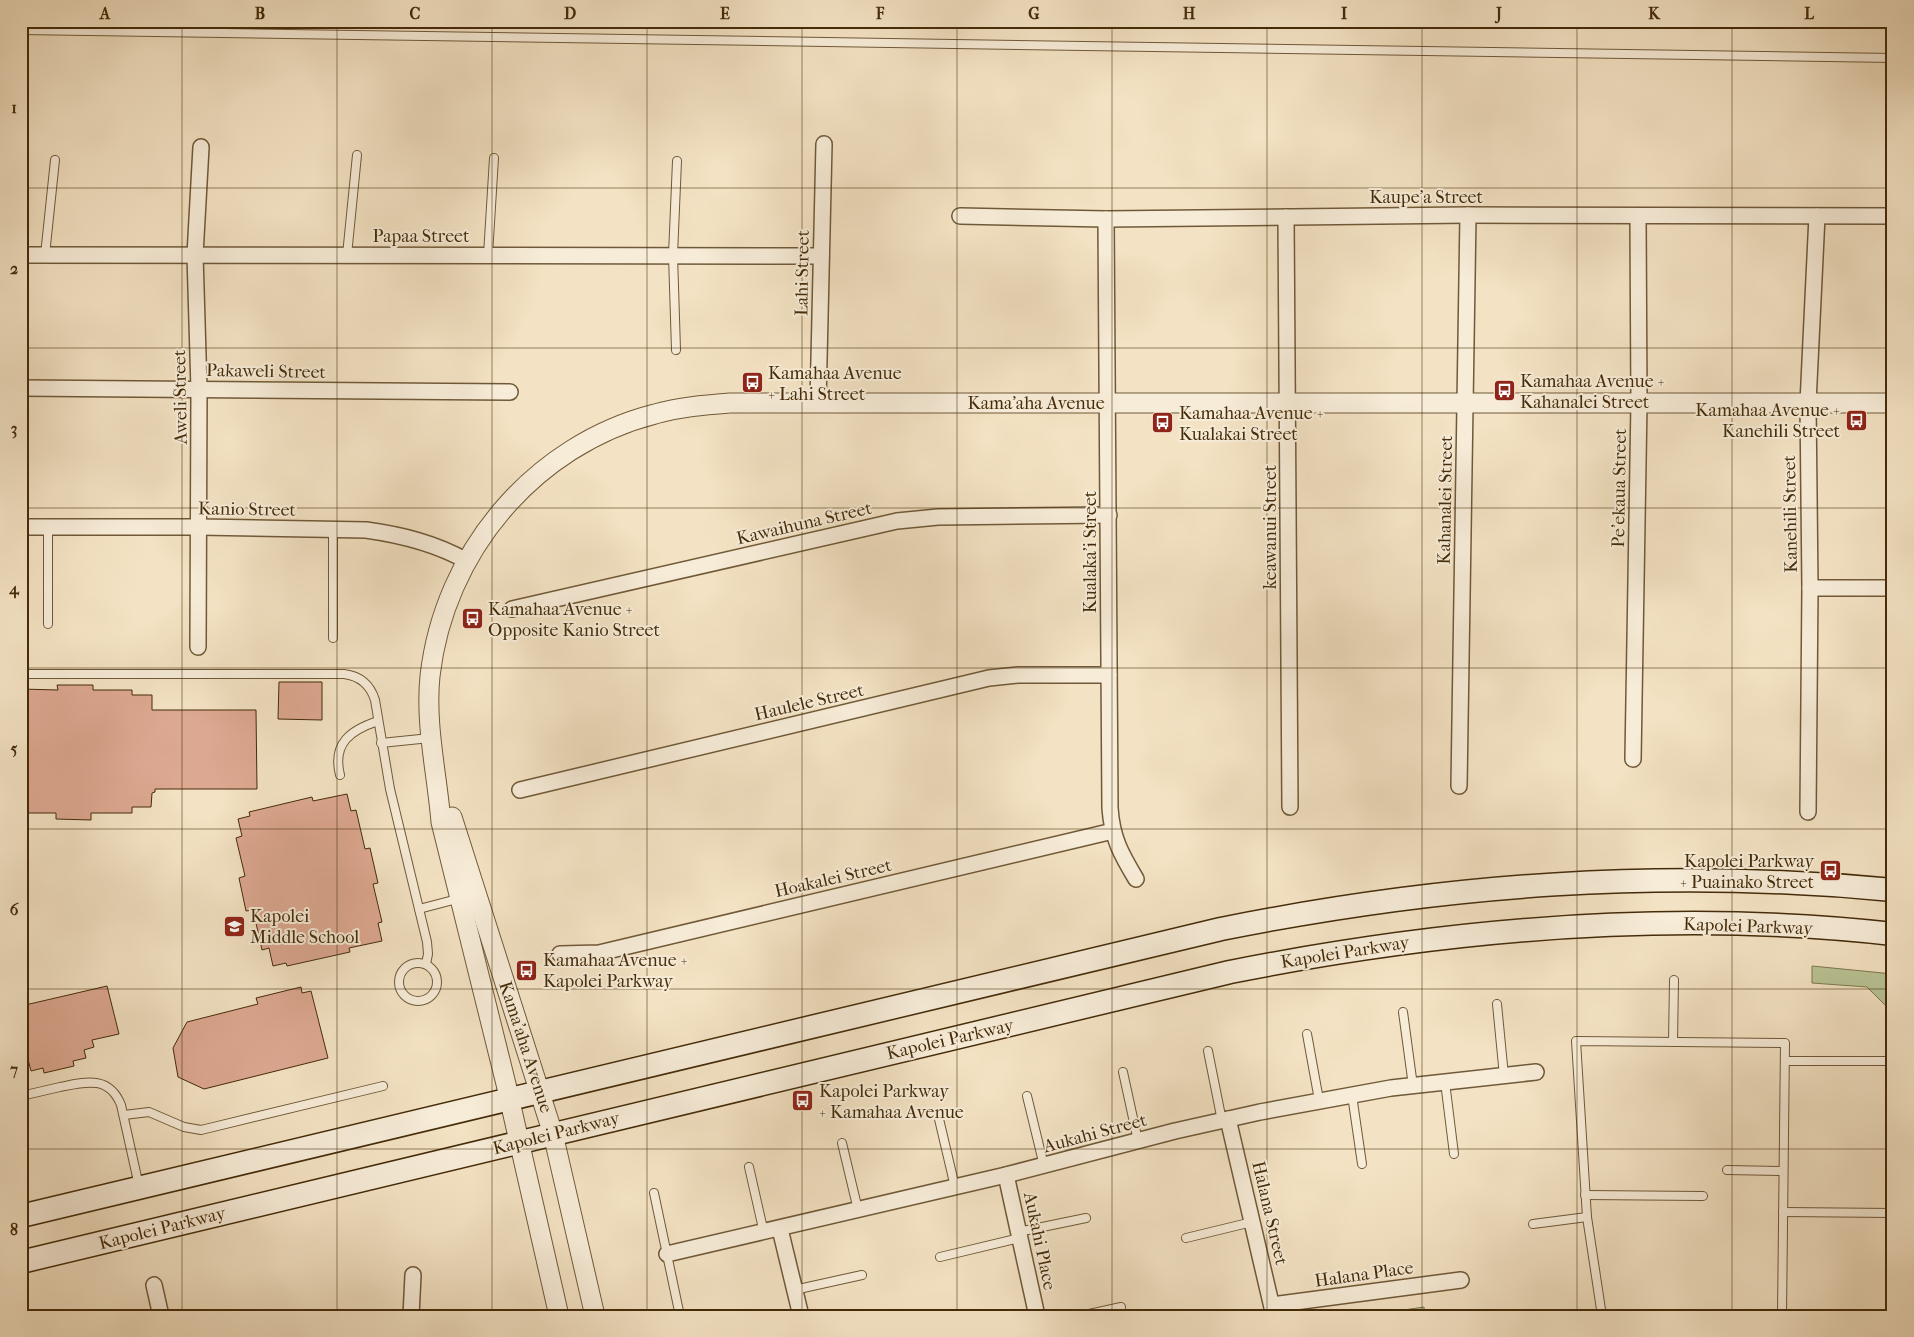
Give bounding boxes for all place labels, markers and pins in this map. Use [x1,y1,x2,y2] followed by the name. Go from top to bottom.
[768,363,902,405] place label: Kamahaa Avenue + Lahi Street
[740,371,764,395] bus stop icon: Kamahaa Avenue + Lahi Street
[1520,371,1665,413] place label: Kamahaa Avenue + Kahanalei Street
[1492,379,1516,403] bus stop icon: Kamahaa Avenue + Kahanalei Street
[1695,400,1841,442] place label: Kamahaa Avenue + Kanehili Street
[1179,403,1324,445] place label: Kamahaa Avenue + Kualakai Street
[1844,408,1868,432] bus stop icon: Kamahaa Avenue + Kanehili Street
[1151,411,1175,435] bus stop icon: Kamahaa Avenue + Kualakai Street
[488,599,660,641] place label: Kamahaa Avenue + Opposite Kanio Street
[460,607,484,631] bus stop icon: Kamahaa Avenue + Opposite Kanio Street
[1680,851,1815,893] place label: Kapolei Parkway + Puainako Street
[1818,859,1842,883] bus stop icon: Kapolei Parkway + Puainako Street
[250,906,359,948] place label: Kapolei Middle School
[222,914,246,938] school or university icon: Kapolei Middle School
[543,950,688,992] place label: Kamahaa Avenue + Kapolei Parkway
[515,958,539,982] bus stop icon: Kamahaa Avenue + Kapolei Parkway
[819,1081,964,1123] place label: Kapolei Parkway + Kamahaa Avenue
[791,1089,815,1113] bus stop icon: Kapolei Parkway + Kamahaa Avenue

